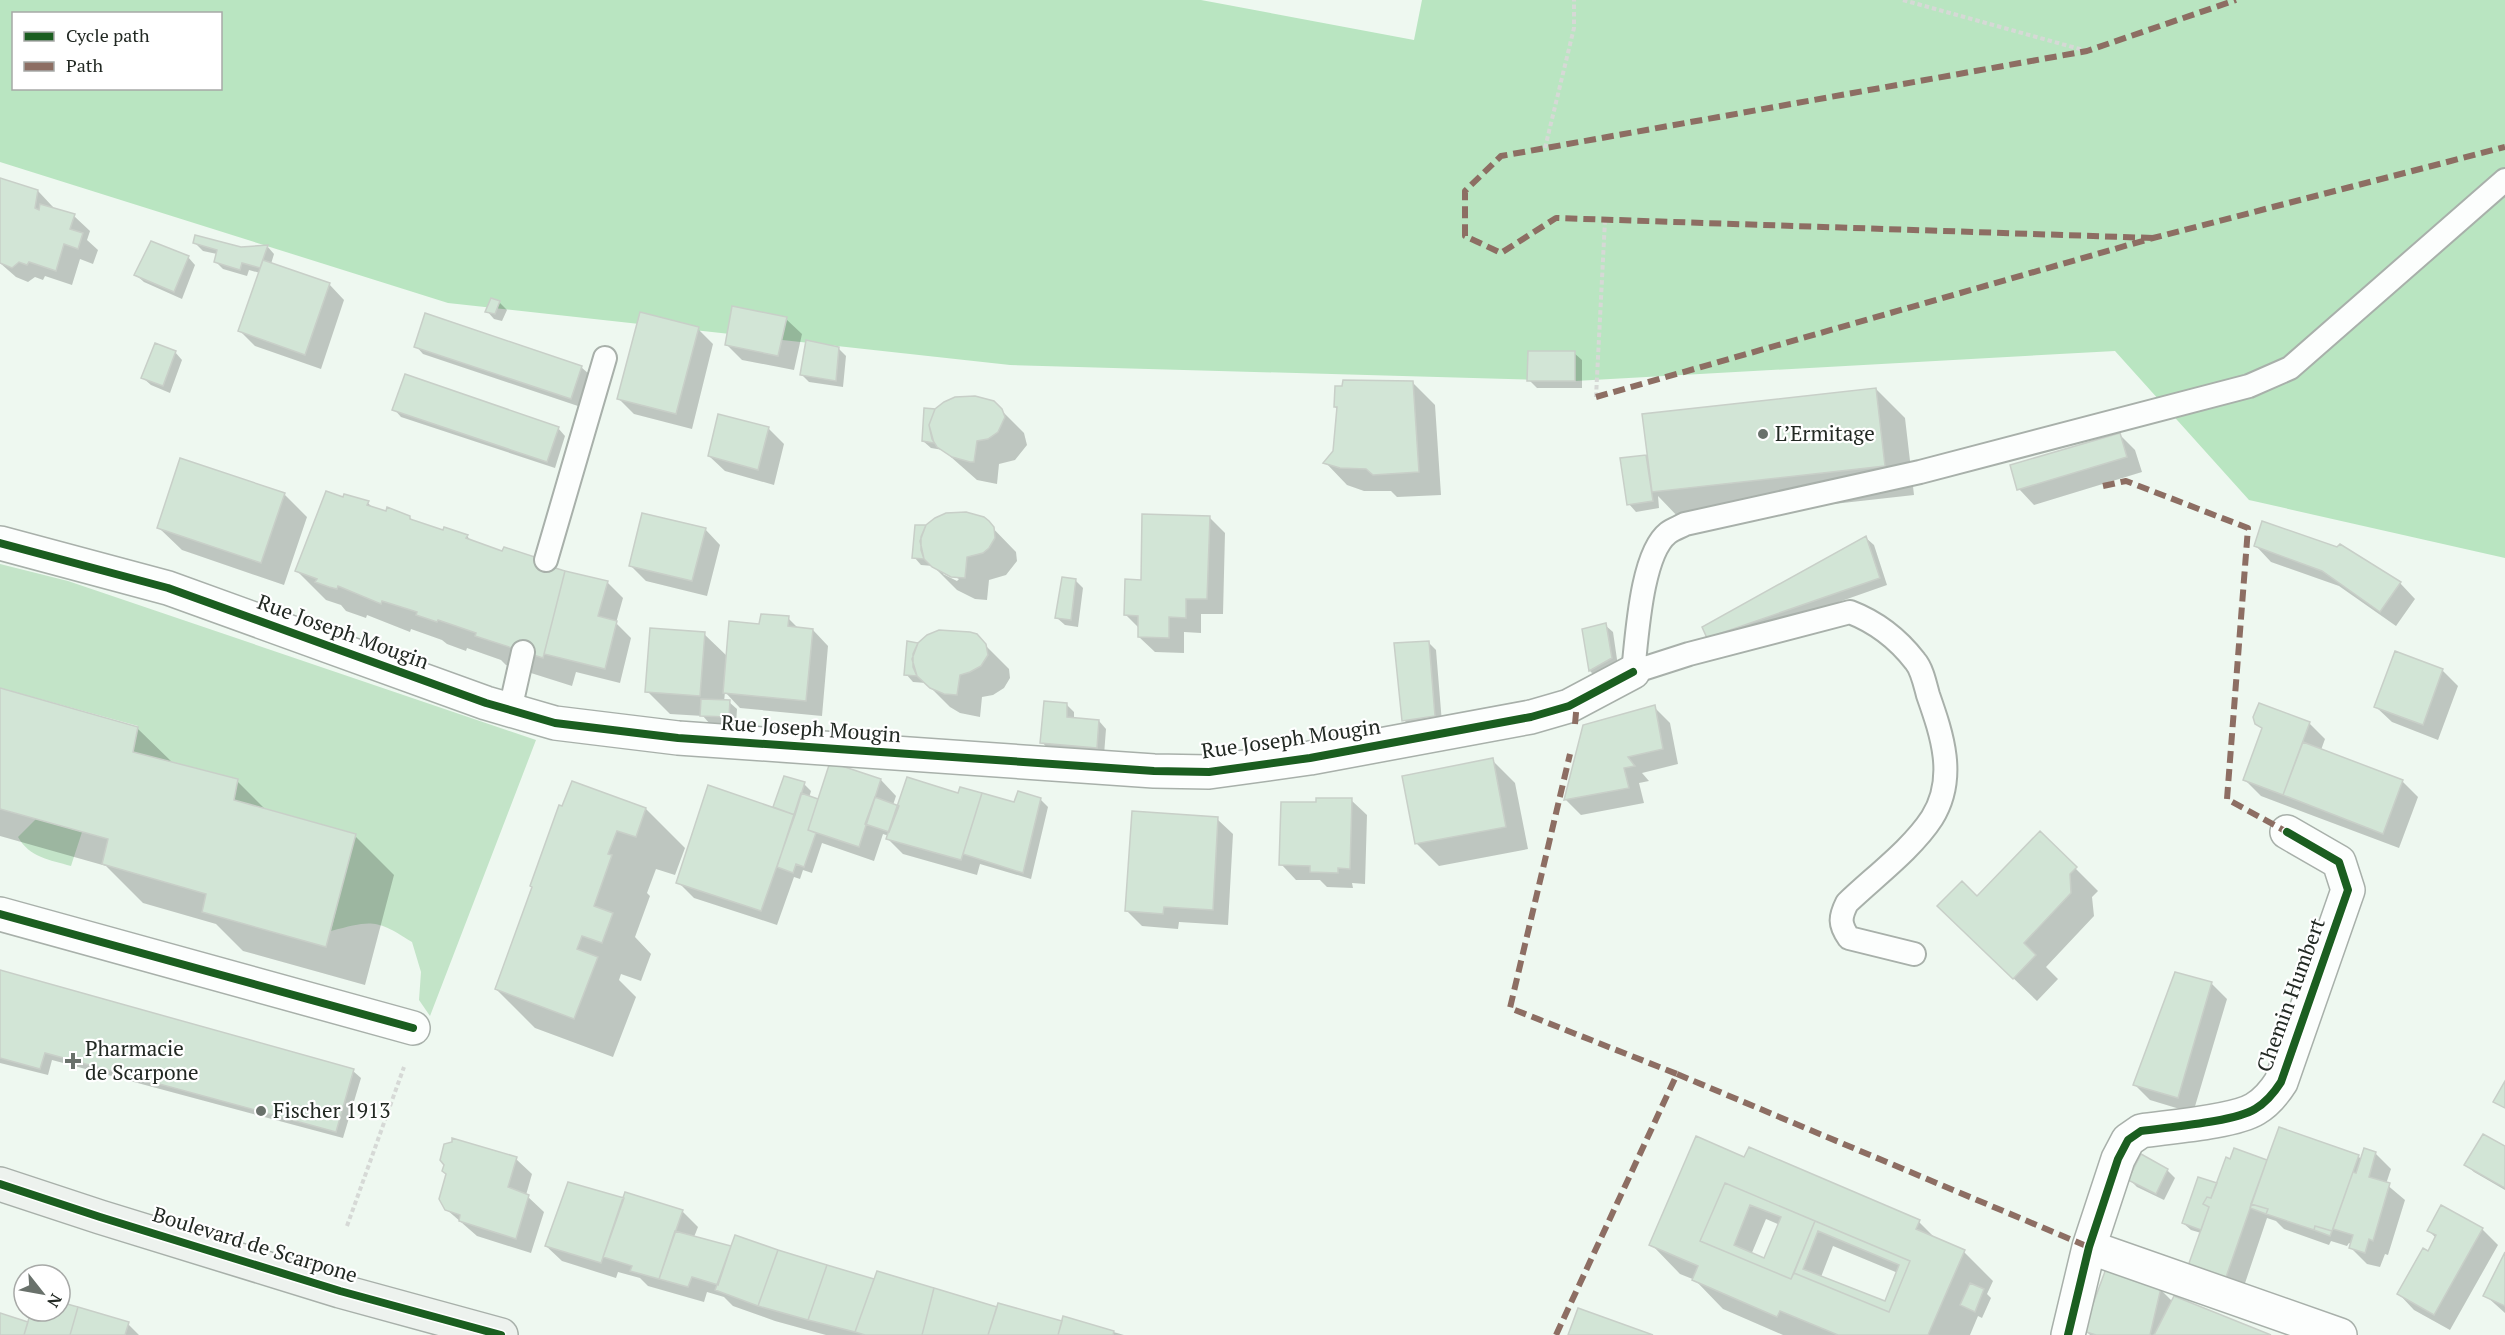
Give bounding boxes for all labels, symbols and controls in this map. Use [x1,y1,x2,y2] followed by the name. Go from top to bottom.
[12,12,222,90] legend
[66,23,150,47] text: Cycle path
[66,53,103,77] text: Path
[1775,419,1875,447] place label: L’Ermitage
[1756,427,1770,441] marker: L’Ermitage
[254,587,433,675] street label: Rue Joseph Mougin
[720,708,903,748] street label: Rue Joseph Mougin
[1200,712,1383,764] street label: Rue Joseph Mougin
[2249,914,2331,1075] street label: Chemin Humbert
[85,1034,199,1086] place label: Pharmacie de Scarpone
[66,1054,80,1068] marker: Pharmacie de Scarpone
[273,1096,390,1124] place label: Fischer 1913
[254,1104,268,1118] marker: Fischer 1913
[149,1200,361,1289] street label: Boulevard de Scarpone
[12,1263,72,1323] north arrow
[42,1290,67,1312] text: N

